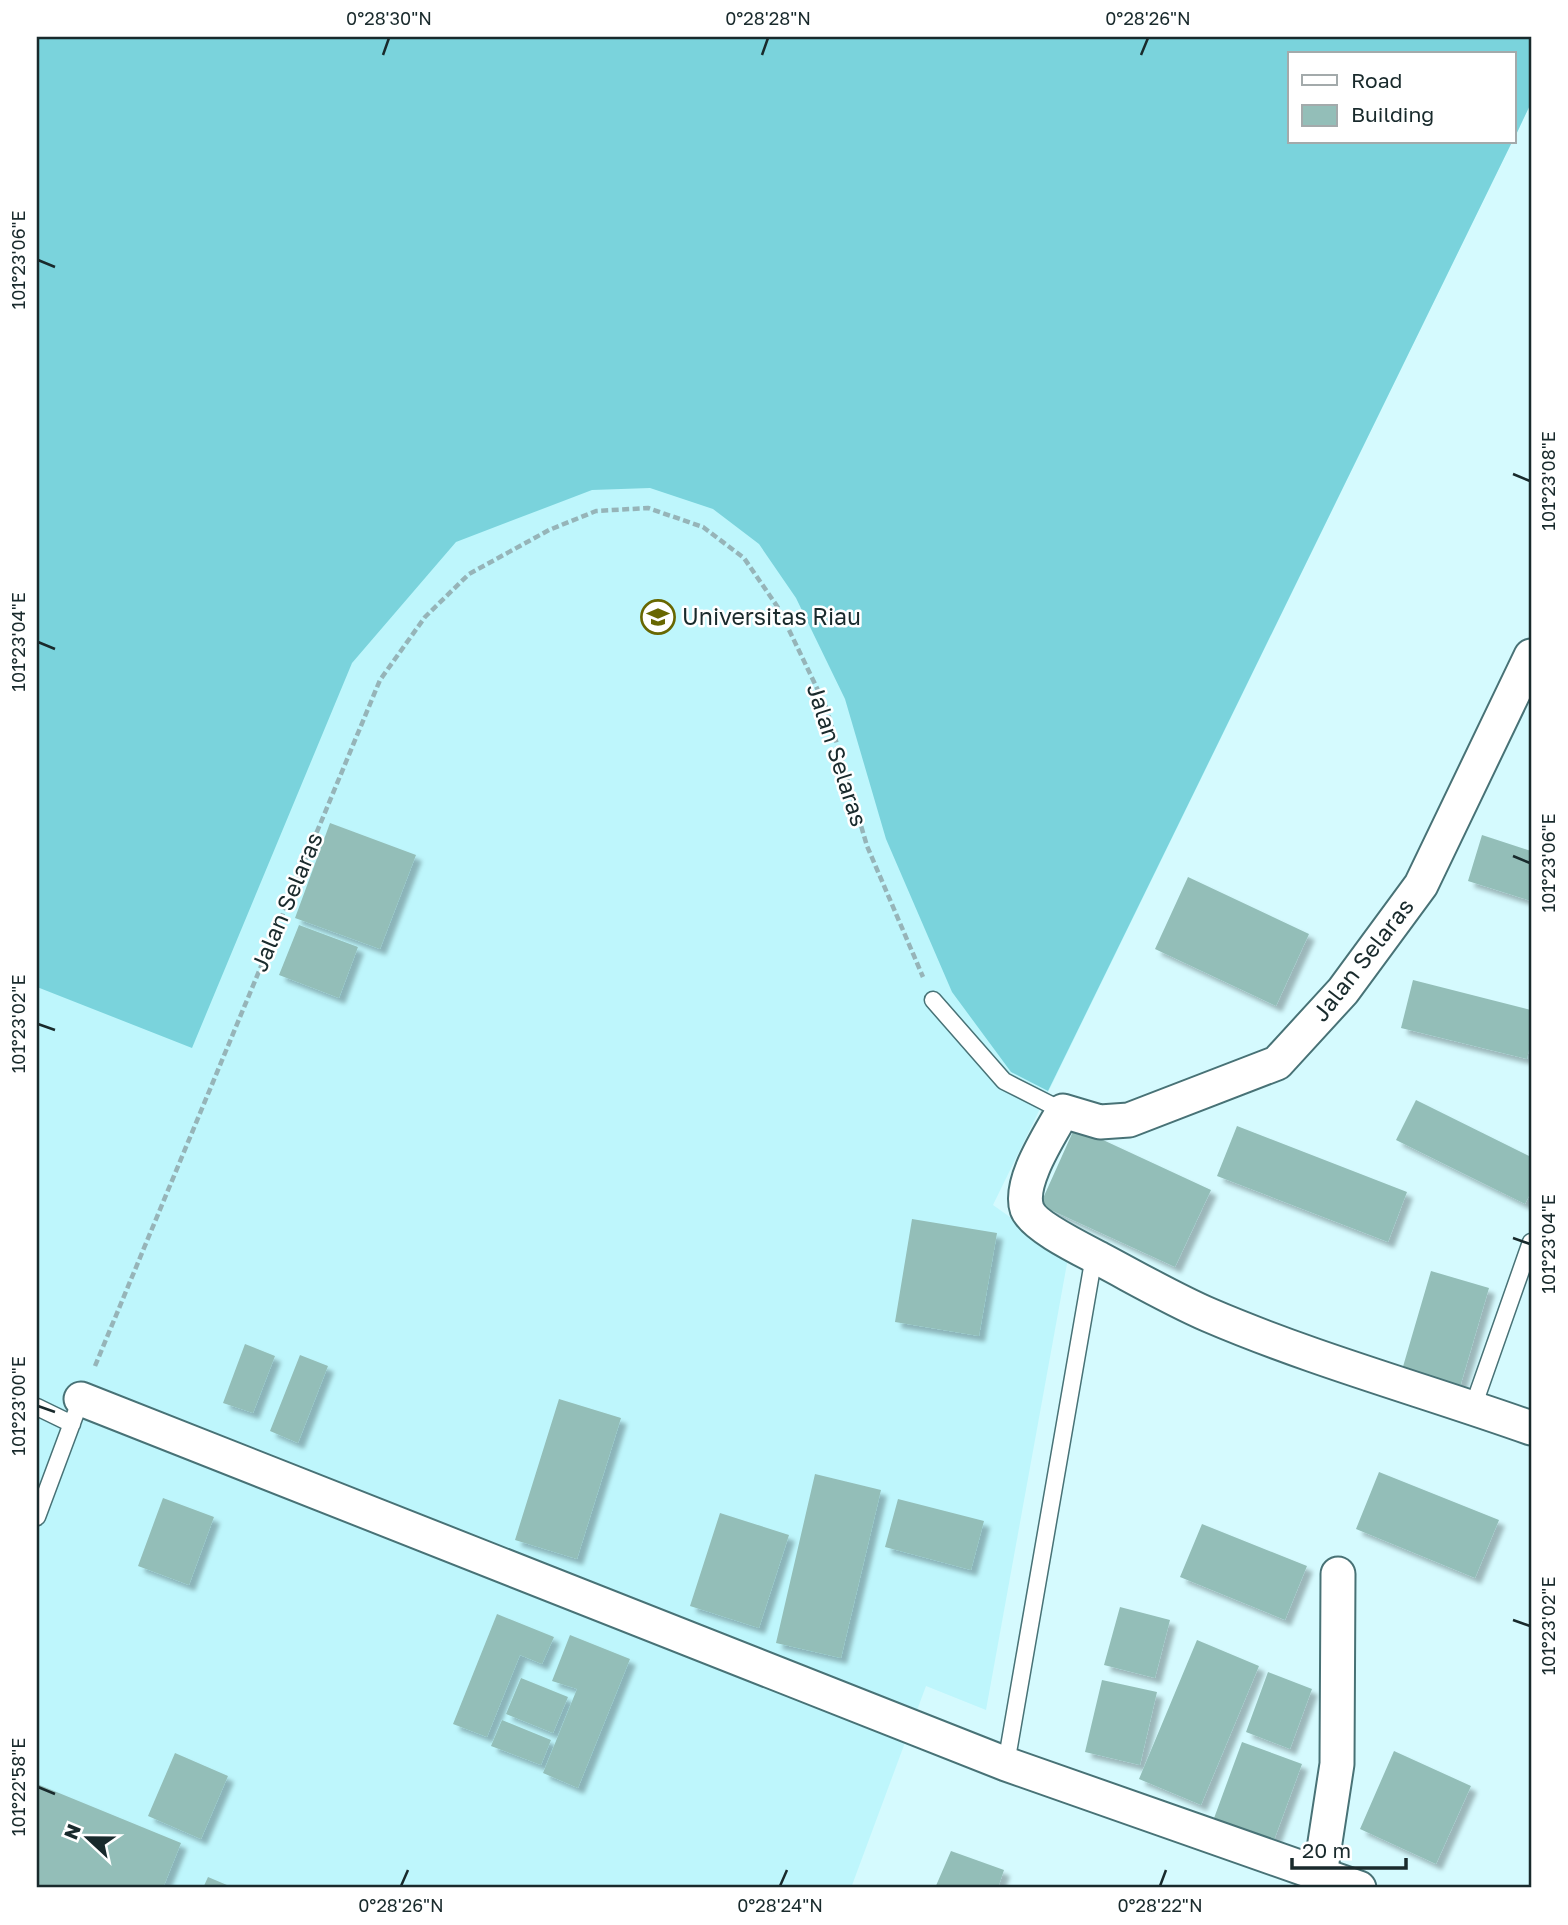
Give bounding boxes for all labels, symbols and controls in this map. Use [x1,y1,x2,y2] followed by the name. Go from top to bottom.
[346,7,432,29] text: 0°28'30"N
[725,7,811,29] text: 0°28'28"N
[1105,7,1191,29] text: 0°28'26"N
[1288,52,1516,144] legend
[1351,67,1402,93] text: Road
[1351,101,1434,127] text: Building
[7,210,29,310] text: 101°23'06"E
[1537,431,1559,531] text: 101°23'08"E
[7,592,29,692] text: 101°23'04"E
[639,598,677,636] school or university icon: Universitas Riau
[682,602,861,630] place label: Universitas Riau
[802,680,874,830] street label: Jalan Selaras
[1537,813,1559,913] text: 101°23'06"E
[244,828,328,975] street label: Jalan Selaras
[1306,892,1419,1026] street label: Jalan Selaras
[7,975,29,1073] text: 101°23'02"E
[1537,1194,1559,1294] text: 101°23'04"E
[7,1356,29,1456] text: 101°23'00"E
[1537,1577,1559,1675] text: 101°23'02"E
[7,1738,29,1836] text: 101°22'58"E
[52,1802,122,1872] north arrow
[58,1820,85,1842] text: N
[1292,1827,1405,1871] scale bar
[1302,1837,1351,1863] text: 20 m
[358,1894,444,1916] text: 0°28'26"N
[737,1894,823,1916] text: 0°28'24"N
[1117,1894,1203,1916] text: 0°28'22"N

